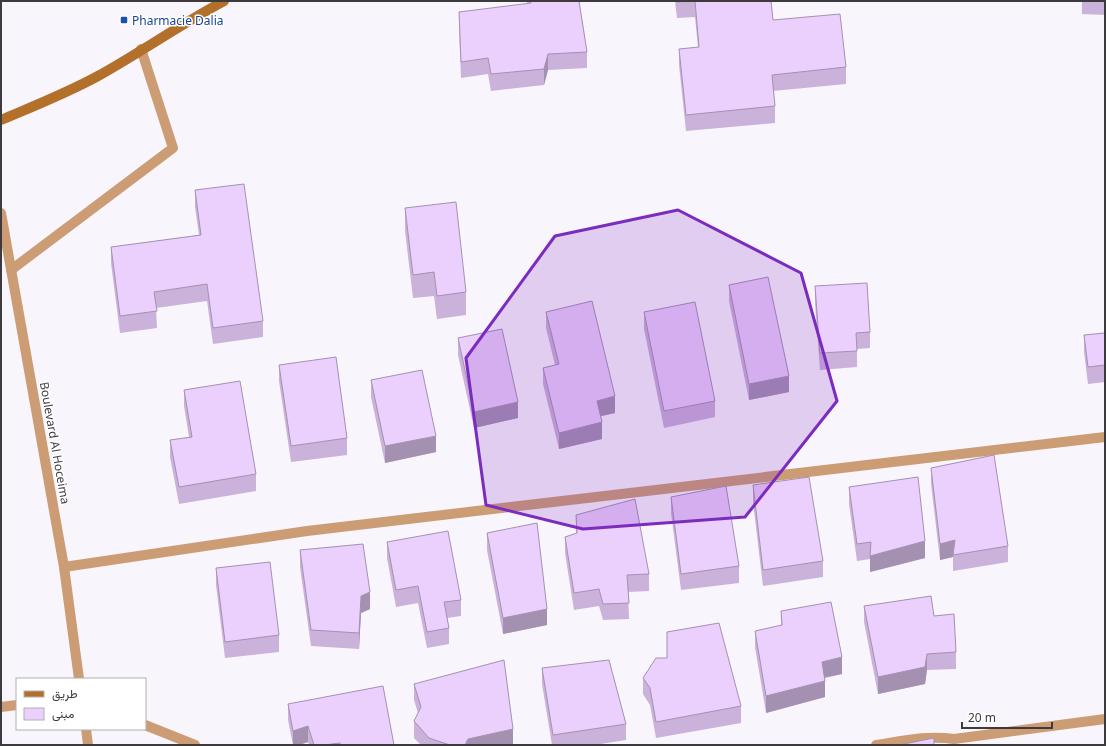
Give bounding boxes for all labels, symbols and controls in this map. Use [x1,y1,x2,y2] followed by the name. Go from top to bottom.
[132,12,223,29] place label: Pharmacie Dalia
[119,15,129,25] marker: Pharmacie Dalia
[36,381,74,505] street label: Boulevard Al Hoceima
[16,678,146,730] legend
[52,685,78,702] text: طريق
[962,704,1052,730] scale bar
[52,705,74,722] text: مبنى
[968,709,996,726] text: 20 m

